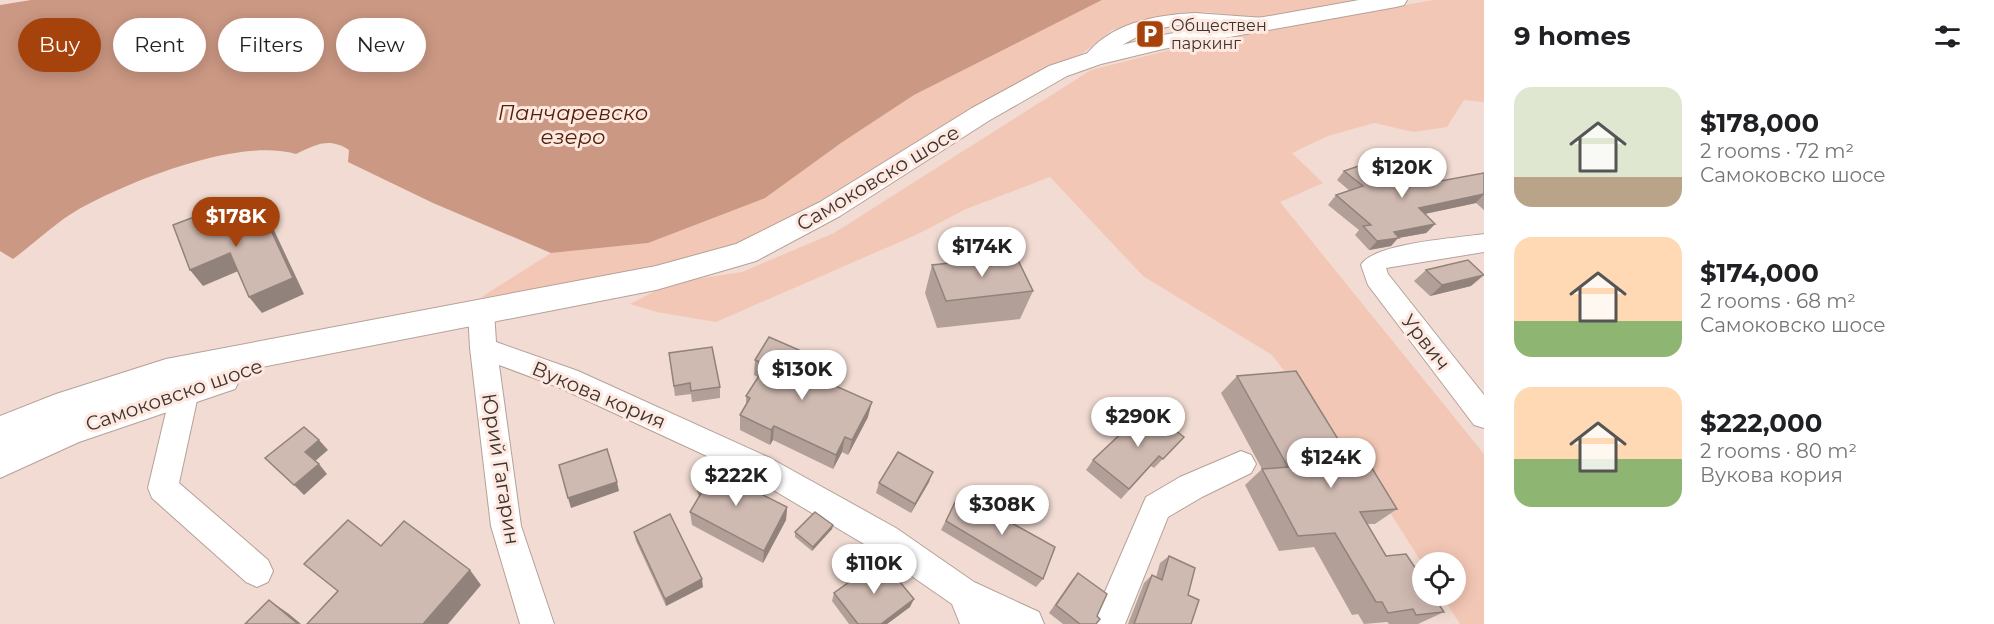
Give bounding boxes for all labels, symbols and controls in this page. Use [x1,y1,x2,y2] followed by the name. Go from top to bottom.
[1171,16,1267,53] place label: Обществен паркинг
[18,18,101,72] chip: Buy
[113,18,206,72] chip: Rent
[218,18,324,72] chip: Filters
[336,18,426,72] chip: New
[1134,18,1166,50] parking icon: Обществен паркинг
[1514,20,1631,52] text: 9 homes
[1931,20,1964,53] icon: filters
[498,100,648,149] water label: Панчаревско езеро
[1700,107,1819,139] text: $178,000
[1562,111,1634,183] icon: home
[792,120,964,236] street label: Самоковско шосе
[1700,139,1854,163] text: 2 rooms · 72 m²
[1360,148,1444,199] pin: $120K
[1372,155,1432,179] text: $120K
[1700,163,1886,187] text: Самоковско шосе
[194,197,278,248] pin: $178K
[206,204,266,228] text: $178K
[940,227,1024,278] pin: $174K
[952,234,1012,258] text: $174K
[1700,257,1819,289] text: $174,000
[1562,261,1634,333] icon: home
[1700,289,1856,313] text: 2 rooms · 68 m²
[1397,309,1455,375] street label: Урвич
[1700,313,1886,337] text: Самоковско шосе
[760,350,844,401] pin: $130K
[82,353,266,437] street label: Самоковско шосе
[529,356,669,434] street label: Вукова кория
[772,357,832,381] text: $130K
[477,392,525,546] street label: Юрий Гагарин
[1096,397,1180,448] pin: $290K
[1105,404,1171,428] text: $290K
[1700,407,1822,439] text: $222,000
[1562,411,1634,483] icon: home
[1289,438,1373,489] pin: $124K
[1700,439,1857,463] text: 2 rooms · 80 m²
[1301,445,1361,469] text: $124K
[694,456,778,507] pin: $222K
[705,463,767,487] text: $222K
[1700,463,1843,487] text: Вукова кория
[960,485,1044,536] pin: $308K
[969,492,1035,516] text: $308K
[832,544,916,595] pin: $110K
[846,551,902,575] text: $110K
[1412,552,1466,606] map controls
[1412,552,1466,606] button: locate

